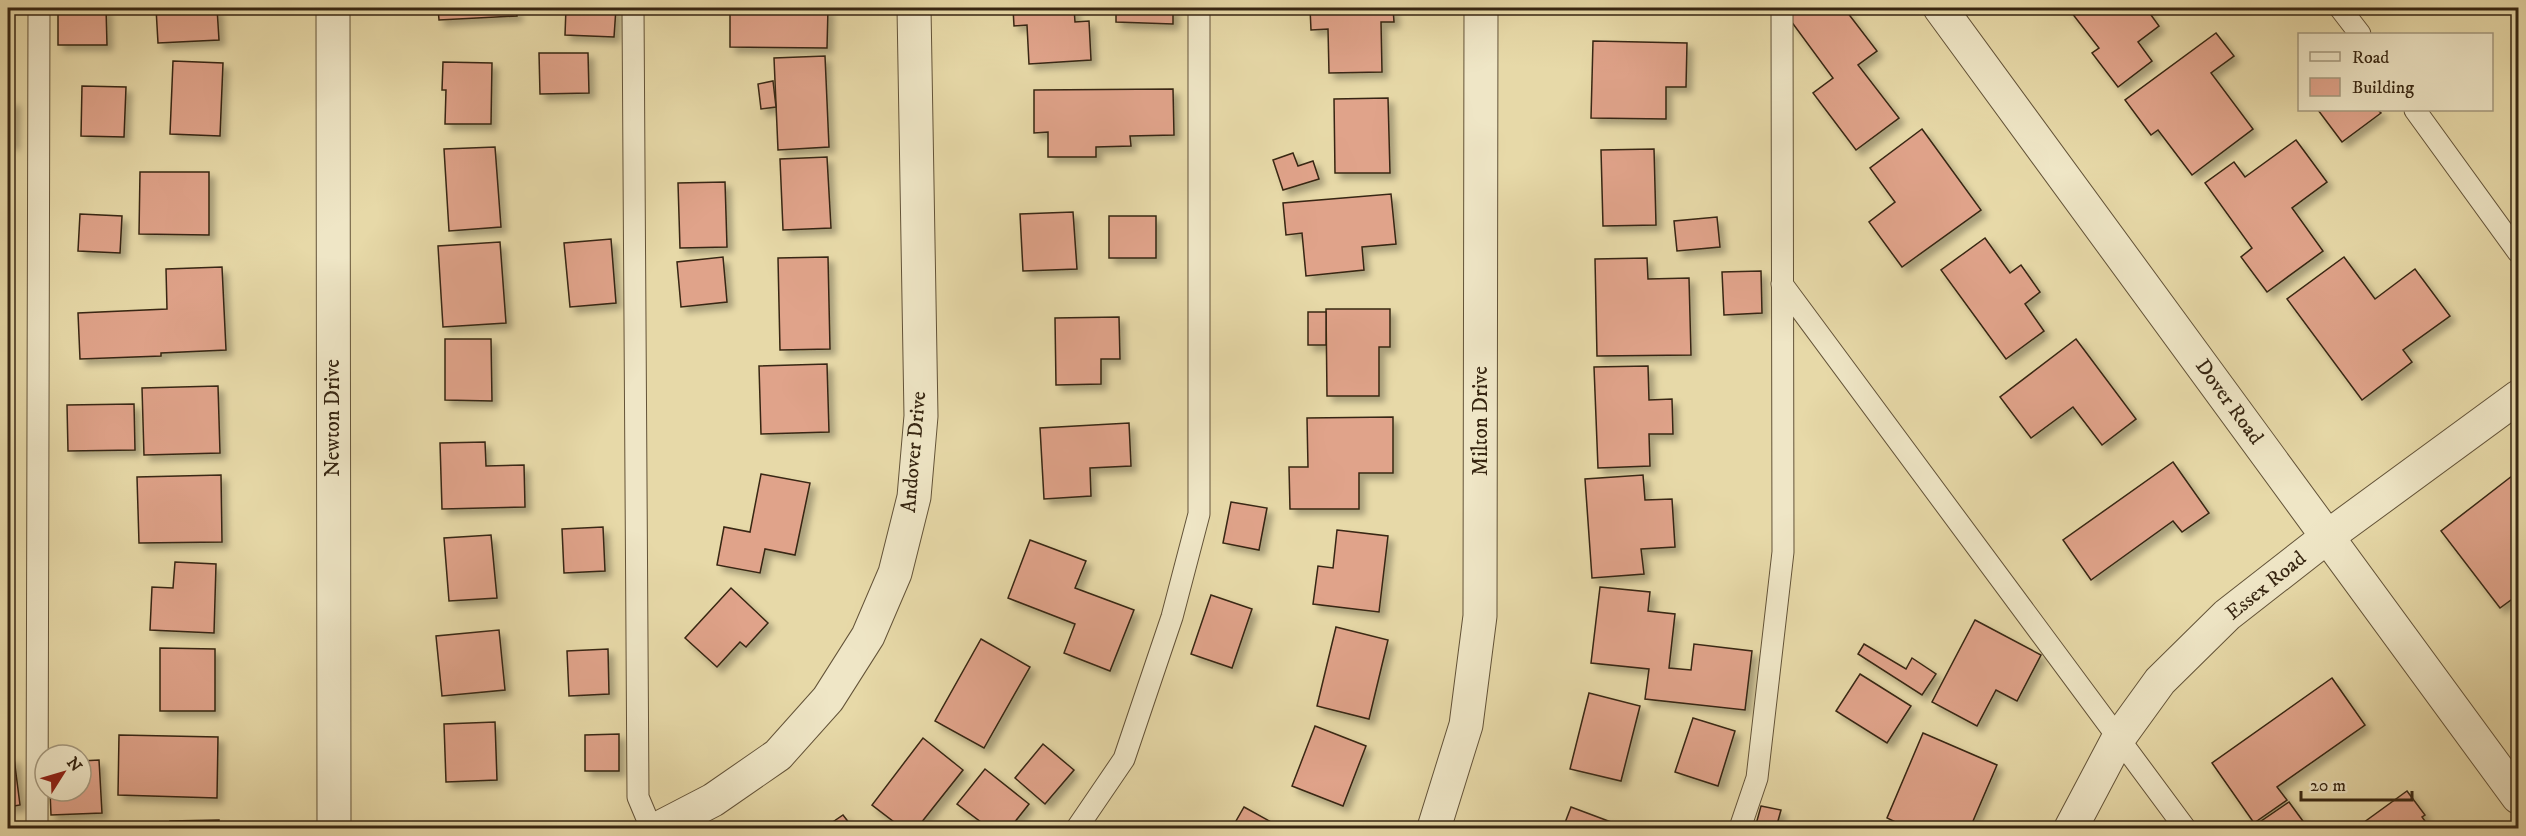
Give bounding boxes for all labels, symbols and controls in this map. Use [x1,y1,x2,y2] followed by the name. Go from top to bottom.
[2298,33,2493,111] legend
[2352,47,2389,69] text: Road
[2352,77,2414,99] text: Building
[2189,354,2269,450] street label: Dover Road
[320,359,346,477] street label: Newton Drive
[1468,366,1494,476] street label: Milton Drive
[896,390,932,514] street label: Andover Drive
[2221,545,2312,626] street label: Essex Road
[33,743,93,803] north arrow
[62,753,86,776] text: N
[2301,764,2412,802] scale bar
[2310,775,2346,797] text: 20 m

